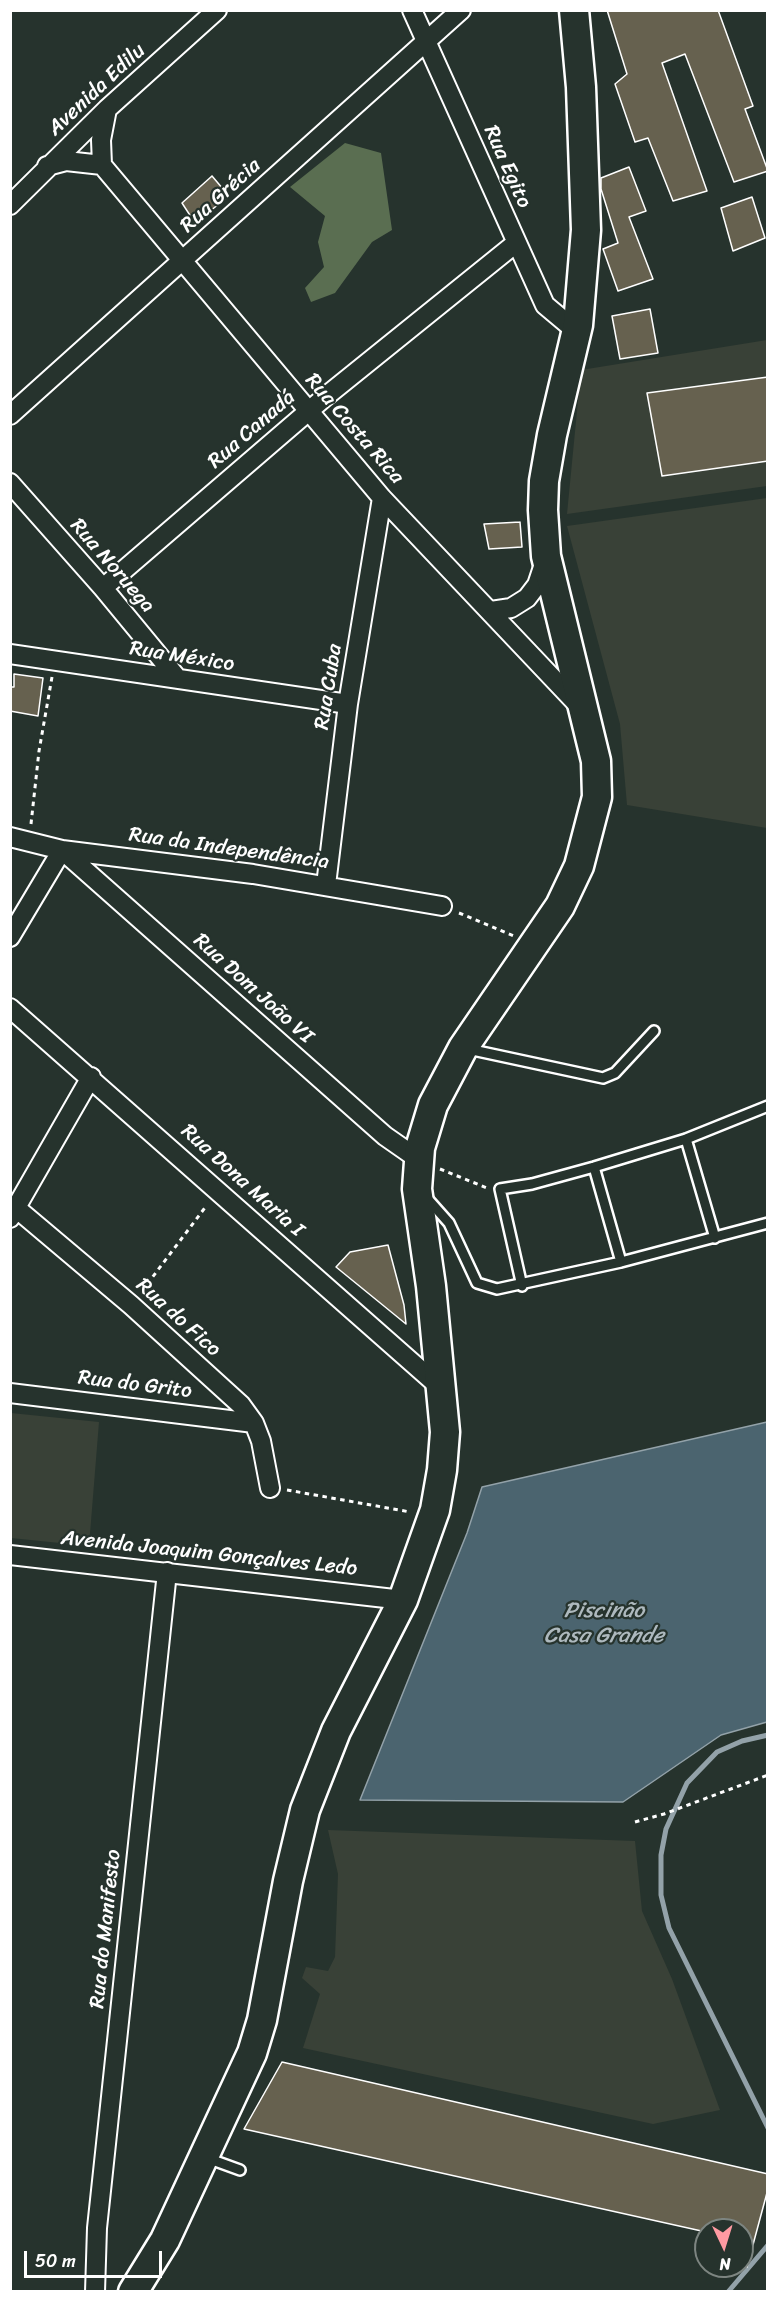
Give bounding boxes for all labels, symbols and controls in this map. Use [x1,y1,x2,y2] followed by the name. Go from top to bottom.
[43,38,151,142] street label: Avenida Edilu
[478,122,536,212] street label: Rua Egito
[176,153,266,239] street label: Rua Grécia
[299,369,409,489] street label: Rua Costa Rica
[203,385,301,475] street label: Rua Canadá
[64,514,160,618] street label: Rua Noruega
[128,636,236,678] street label: Rua México
[310,642,348,732] street label: Rua Cuba
[127,822,331,876] street label: Rua da Independência
[188,929,318,1049] street label: Rua Dom João VI
[175,1119,309,1243] street label: Rua Dona Maria I
[130,1273,226,1363] street label: Rua do Fico
[77,1366,193,1404] street label: Rua do Grito
[60,1526,358,1582] street label: Avenida Joaquim Gonçalves Ledo
[544,1598,664,1650] water label: Piscinão Casa Grande
[85,1848,127,2010] street label: Rua do Manifesto
[694,2218,754,2278] north arrow
[27,2239,165,2277] scale bar
[35,2245,76,2277] text: 50 m
[719,2250,732,2279] text: N

